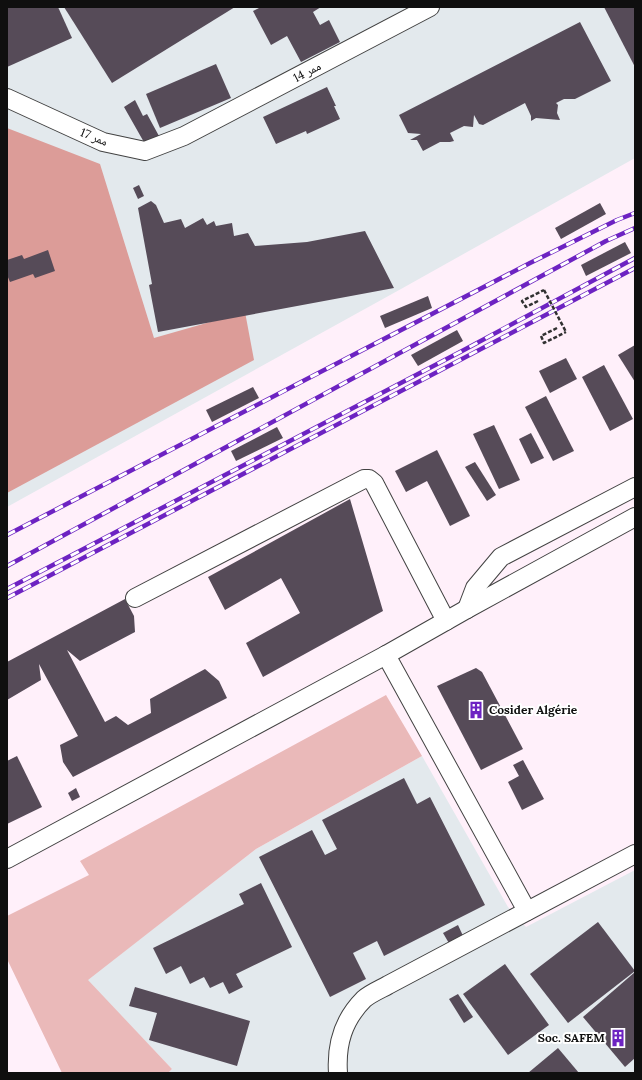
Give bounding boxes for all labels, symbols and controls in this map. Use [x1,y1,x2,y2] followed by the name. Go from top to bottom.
[290,58,323,85] street label: ممر 14
[78,124,110,149] street label: ممر 17
[466,700,486,720] building icon: Cosider Algérie
[489,702,578,717] place label: Cosider Algérie
[608,1028,628,1048] building icon: Soc. SAFEM
[538,1030,605,1045] place label: Soc. SAFEM

